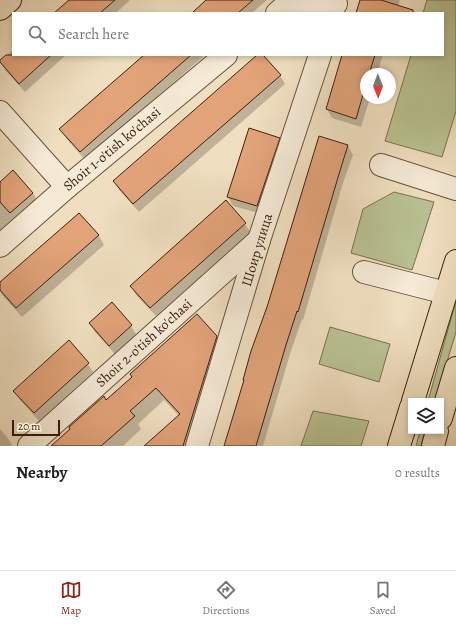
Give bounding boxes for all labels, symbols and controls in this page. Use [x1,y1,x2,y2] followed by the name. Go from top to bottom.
[12,12,444,56] search box
[26,23,48,45] icon: search
[58,24,129,44] text: Search here
[360,68,396,104] north arrow
[59,103,165,195] street label: Shoir 1-o'tish ko'chasi
[237,210,277,289] street label: Шоир улица
[92,295,196,391] street label: Shoir 2-o'tish ko'chasi
[408,398,444,434] map controls
[408,398,444,434] button: layers
[12,418,60,437] scale bar
[18,419,40,434] text: 20 m
[16,461,67,484] text: Nearby
[395,464,440,481] text: 0 results
[60,579,82,618] tab: Map
[202,579,250,618] tab: Directions
[370,579,396,618] tab: Saved

